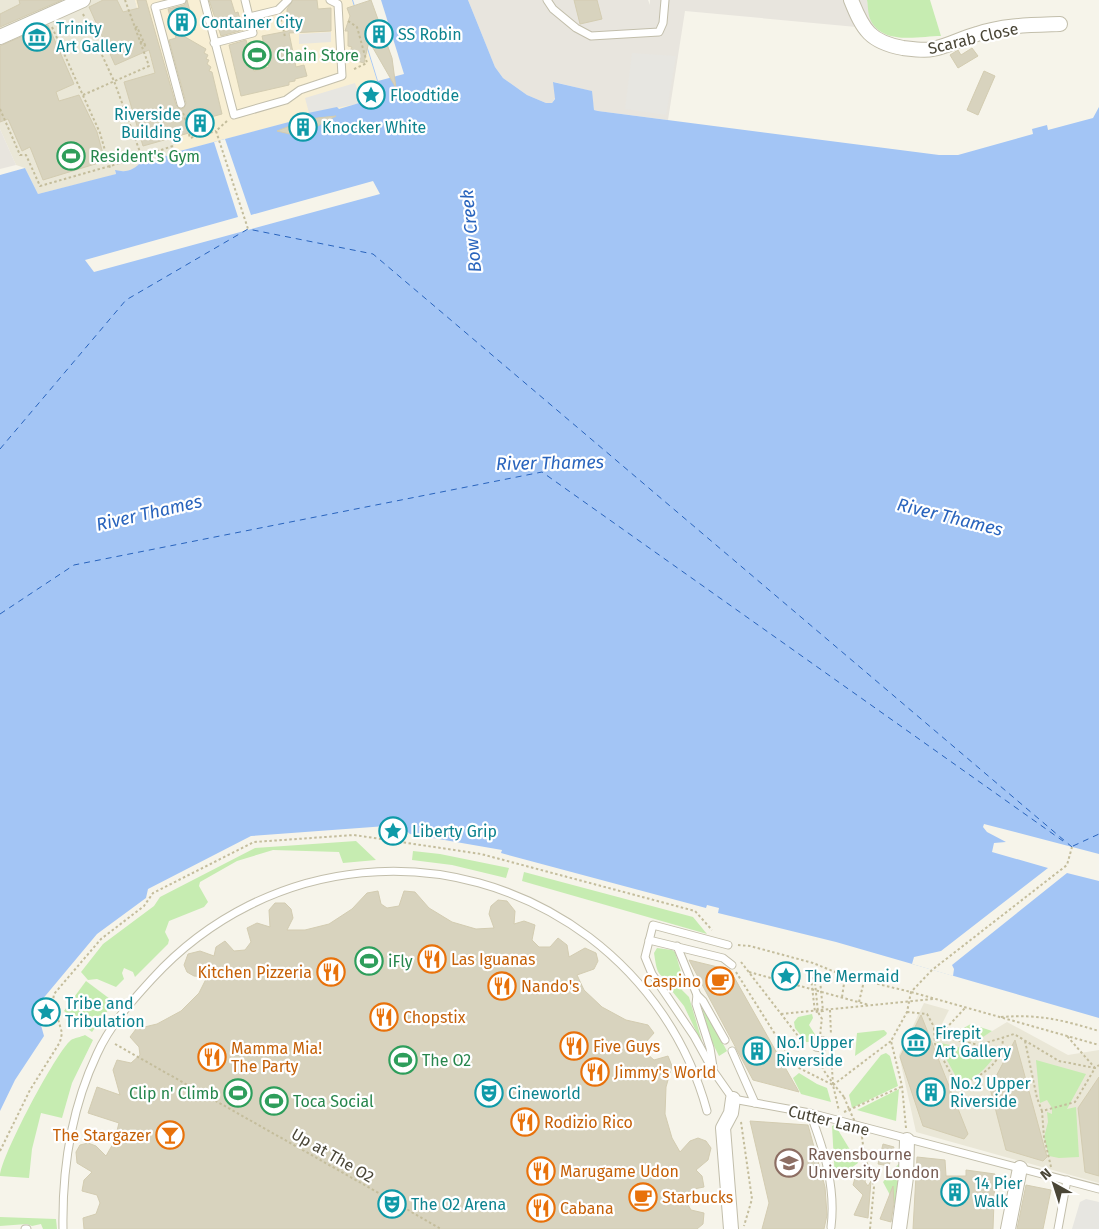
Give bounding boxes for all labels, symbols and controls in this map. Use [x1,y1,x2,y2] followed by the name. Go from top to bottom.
[167,7,197,37] building icon: Container City
[201,13,303,32] place label: Container City
[56,19,132,56] place label: Trinity Art Gallery
[364,19,394,49] building icon: SS Robin
[926,19,1020,58] street label: Scarab Close
[22,22,52,52] museum icon: Trinity Art Gallery
[398,25,462,44] place label: SS Robin
[242,40,272,70] sports icon: Chain Store
[276,46,359,65] place label: Chain Store
[356,80,386,110] place icon: Floodtide
[390,86,459,105] place label: Floodtide
[114,105,182,142] place label: Riverside Building
[185,108,215,138] building icon: Riverside Building
[288,112,318,142] building icon: Knocker White
[322,118,426,137] place label: Knocker White
[56,141,86,171] sports icon: Resident's Gym
[90,147,200,166] place label: Resident's Gym
[456,188,486,273] water label: Bow Creek
[496,451,604,475] water label: River Thames
[94,490,204,536] water label: River Thames
[895,493,1005,541] water label: River Thames
[378,816,408,846] place icon: Liberty Grip
[412,822,497,841] place label: Liberty Grip
[417,944,447,974] restaurant icon: Las Iguanas
[354,946,384,976] sports icon: iFly
[451,950,535,969] place label: Las Iguanas
[388,952,413,971] place label: iFly
[316,957,346,987] restaurant icon: Kitchen Pizzeria
[771,961,801,991] place icon: The Mermaid
[197,963,312,982] place label: Kitchen Pizzeria
[705,966,735,996] cafe icon: Caspino
[805,967,899,986] place label: The Mermaid
[487,971,517,1001] restaurant icon: Nando's
[643,972,701,991] place label: Caspino
[521,977,580,996] place label: Nando's
[65,994,145,1031] place label: Tribe and Tribulation
[31,997,61,1027] place icon: Tribe and Tribulation
[369,1002,399,1032] restaurant icon: Chopstix
[403,1008,466,1027] place label: Chopstix
[935,1024,1011,1061] place label: Firepit Art Gallery
[901,1027,931,1057] museum icon: Firepit Art Gallery
[559,1031,589,1061] restaurant icon: Five Guys
[776,1033,855,1070] place label: No.1 Upper Riverside
[742,1036,772,1066] building icon: No.1 Upper Riverside
[593,1037,660,1056] place label: Five Guys
[231,1039,322,1076] place label: Mamma Mia! The Party
[197,1042,227,1072] restaurant icon: Mamma Mia! The Party
[388,1045,418,1075] sports icon: The O2
[422,1051,471,1070] place label: The O2
[580,1057,610,1087] restaurant icon: Jimmy's World
[614,1063,716,1082] place label: Jimmy's World
[950,1074,1031,1111] place label: No.2 Upper Riverside
[916,1077,946,1107] building icon: No.2 Upper Riverside
[223,1078,253,1108] sports icon: Clip n' Climb
[474,1078,504,1108] theatre icon: Cineworld
[129,1084,219,1103] place label: Clip n' Climb
[508,1084,581,1103] place label: Cineworld
[259,1086,289,1116] sports icon: Toca Social
[293,1092,374,1111] place label: Toca Social
[786,1101,871,1140] street label: Cutter Lane
[510,1107,540,1137] restaurant icon: Rodizio Rico
[544,1113,633,1132] place label: Rodizio Rico
[155,1120,185,1150] bar icon: The Stargazer
[288,1124,378,1187] street label: Up at The O2
[53,1126,152,1145] place label: The Stargazer
[808,1145,939,1182] place label: Ravensbourne University London
[774,1148,804,1178] school or university icon: Ravensbourne University London
[526,1156,556,1186] restaurant icon: Marugame Udon
[1029,1159,1079,1209] north arrow
[560,1162,679,1181] place label: Marugame Udon
[1037,1165,1055,1184] text: N
[974,1174,1023,1211] place label: 14 Pier Walk
[940,1177,970,1207] building icon: 14 Pier Walk
[628,1182,658,1212] cafe icon: Starbucks
[662,1188,733,1207] place label: Starbucks
[377,1189,407,1219] theatre icon: The O2 Arena
[526,1193,556,1223] restaurant icon: Cabana
[411,1195,506,1214] place label: The O2 Arena
[560,1199,614,1218] place label: Cabana

